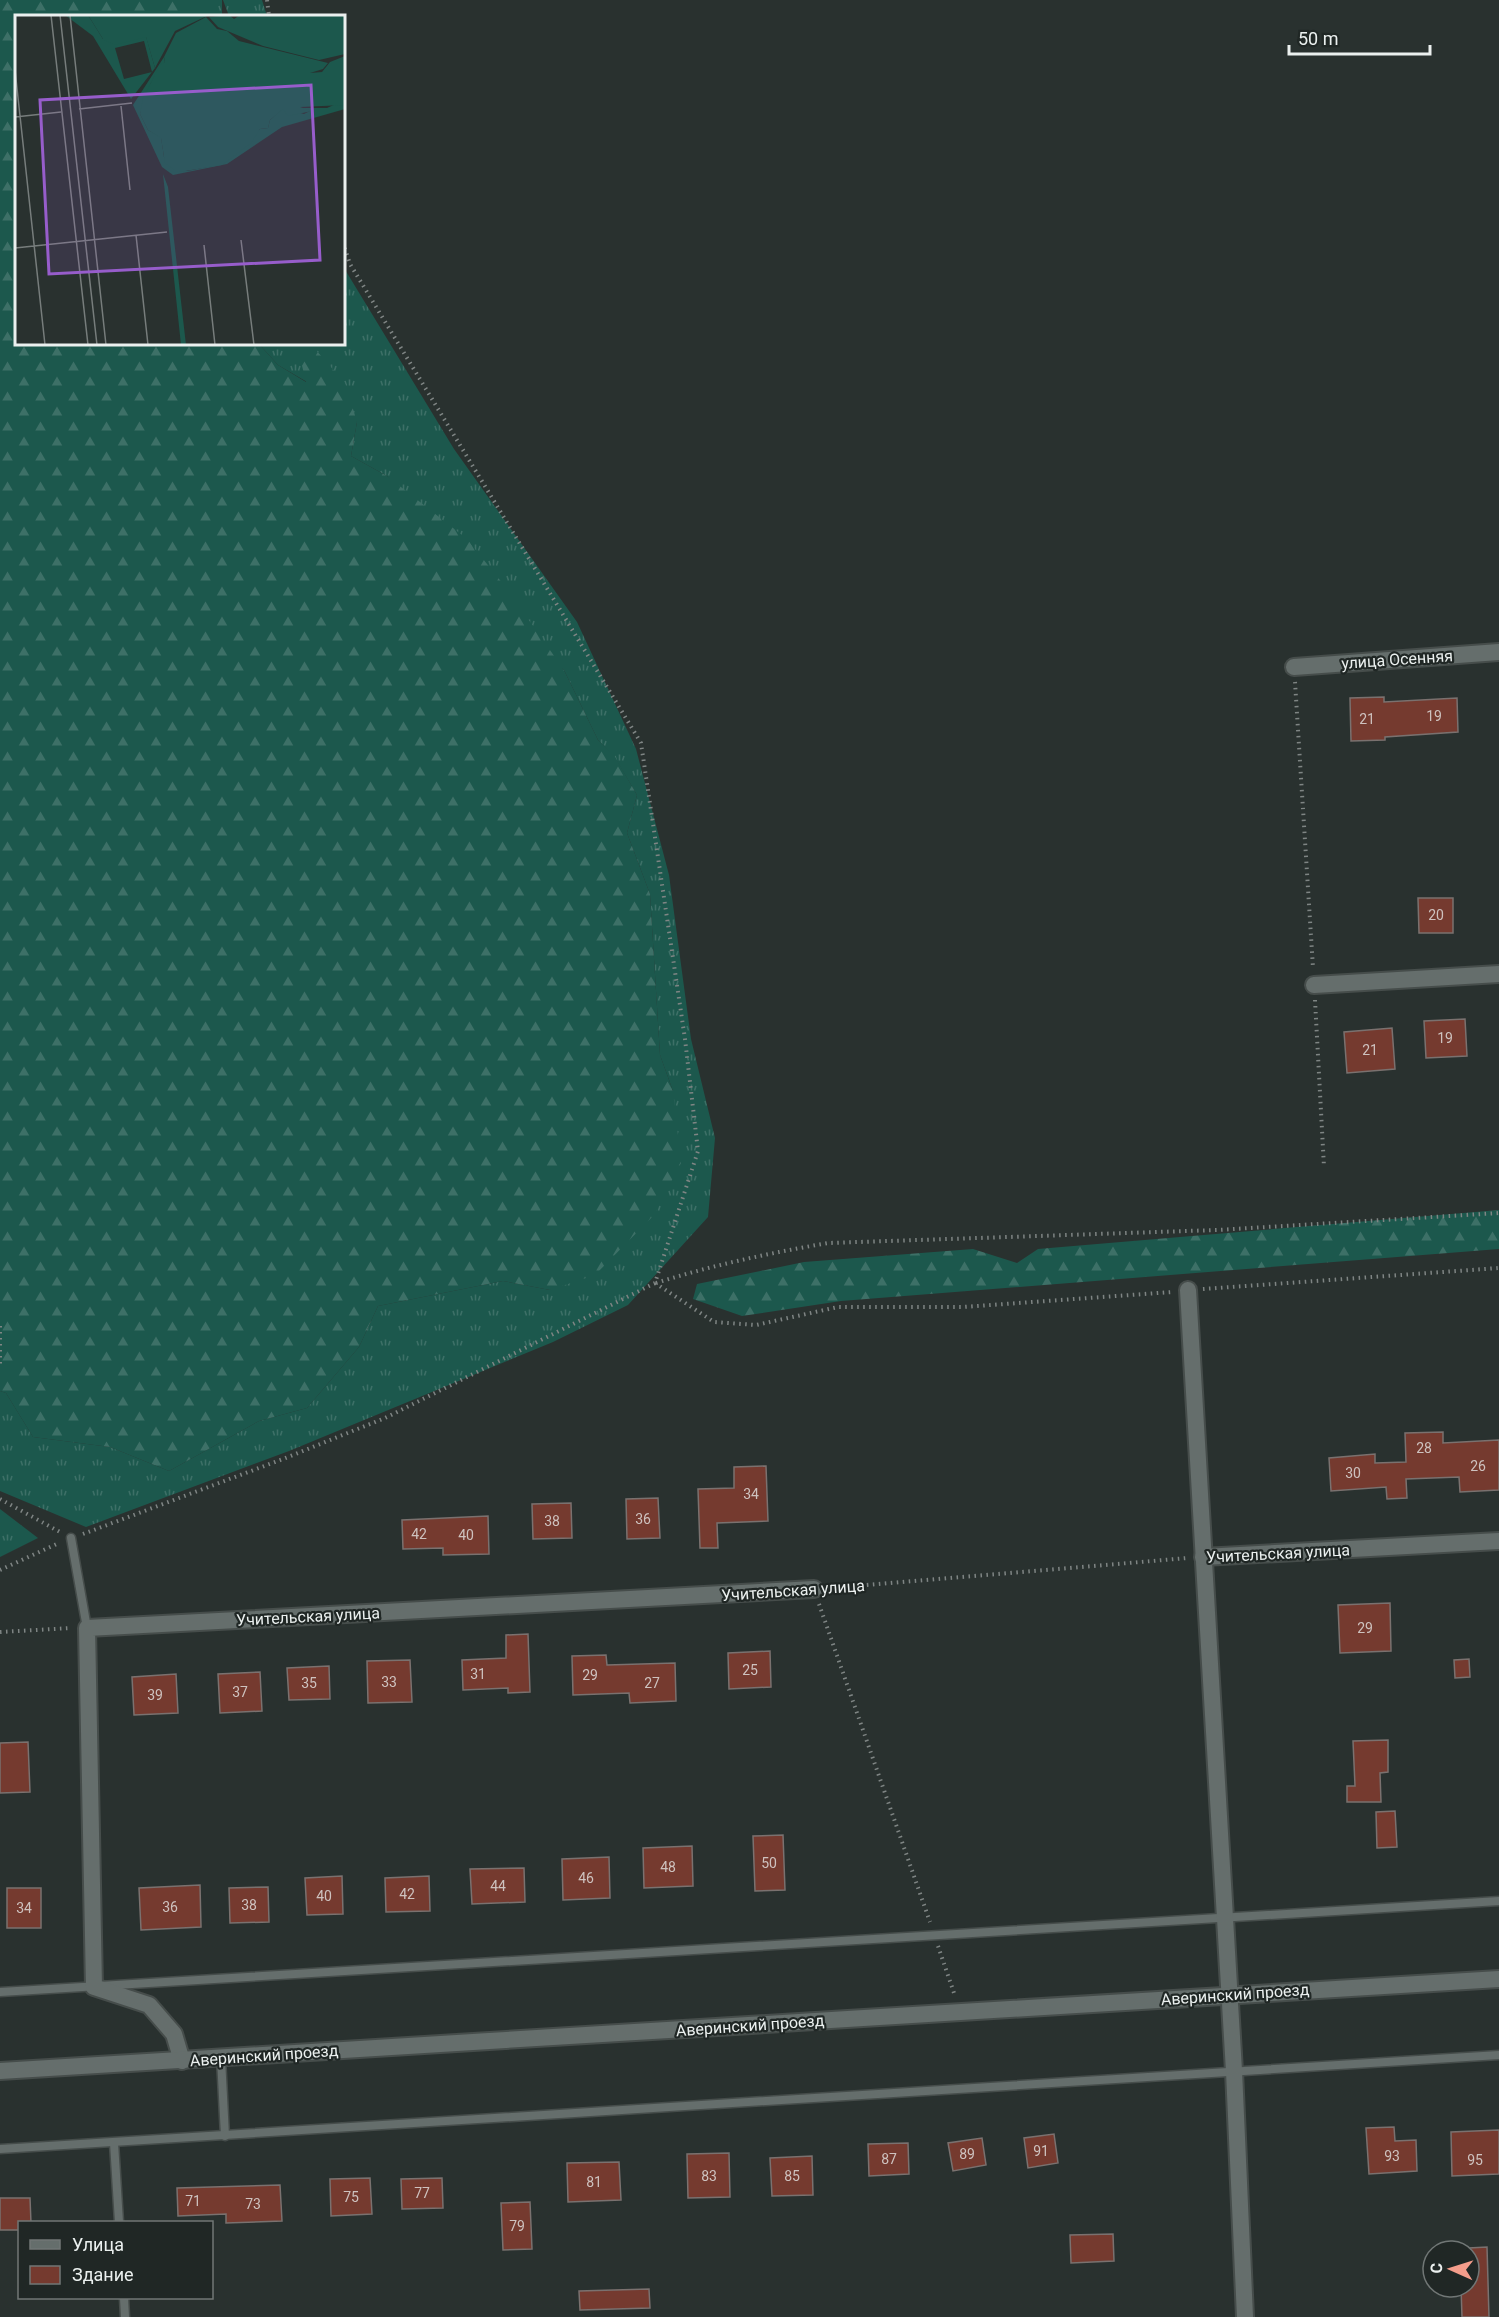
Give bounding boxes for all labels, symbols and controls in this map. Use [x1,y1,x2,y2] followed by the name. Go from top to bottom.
[15,15,345,345] inset map
[1289,18,1430,56] scale bar
[1298,28,1338,49] text: 50 m
[1341,646,1453,673] street label: улица Осенняя
[1426,708,1442,724] house number: 19
[1359,711,1375,727] house number: 21
[1428,907,1444,923] house number: 20
[1437,1030,1453,1046] house number: 19
[1362,1042,1378,1058] house number: 21
[1416,1440,1432,1456] house number: 28
[1470,1458,1486,1474] house number: 26
[1345,1465,1361,1481] house number: 30
[743,1486,759,1502] house number: 34
[635,1511,651,1527] house number: 36
[544,1513,560,1529] house number: 38
[411,1526,427,1542] house number: 42
[458,1527,474,1543] house number: 40
[1206,1540,1350,1567] street label: Учительская улица
[721,1576,865,1605] street label: Учительская улица
[236,1603,380,1630] street label: Учительская улица
[1357,1620,1373,1636] house number: 29
[742,1662,758,1678] house number: 25
[470,1666,486,1682] house number: 31
[582,1667,598,1683] house number: 29
[381,1674,397,1690] house number: 33
[301,1675,317,1691] house number: 35
[644,1675,660,1691] house number: 27
[232,1684,248,1700] house number: 37
[147,1687,163,1703] house number: 39
[761,1855,777,1871] house number: 50
[660,1859,676,1875] house number: 48
[578,1870,594,1886] house number: 46
[490,1878,506,1894] house number: 44
[399,1886,415,1902] house number: 42
[316,1888,332,1904] house number: 40
[241,1897,257,1913] house number: 38
[162,1899,178,1915] house number: 36
[16,1900,32,1916] house number: 34
[1160,1980,1310,2009] street label: Аверинский проезд
[675,2011,825,2040] street label: Аверинский проезд
[189,2041,339,2070] street label: Аверинский проезд
[1033,2143,1049,2159] house number: 91
[959,2146,975,2162] house number: 89
[1384,2148,1400,2164] house number: 93
[881,2151,897,2167] house number: 87
[1467,2152,1483,2168] house number: 95
[701,2168,717,2184] house number: 83
[784,2168,800,2184] house number: 85
[586,2174,602,2190] house number: 81
[414,2185,430,2201] house number: 77
[343,2189,359,2205] house number: 75
[185,2193,201,2209] house number: 71
[245,2196,261,2212] house number: 73
[509,2218,525,2234] house number: 79
[18,2221,213,2299] legend
[72,2234,124,2255] text: Улица
[1421,2239,1481,2299] north arrow
[1427,2263,1446,2274] text: С
[72,2264,134,2285] text: Здание

